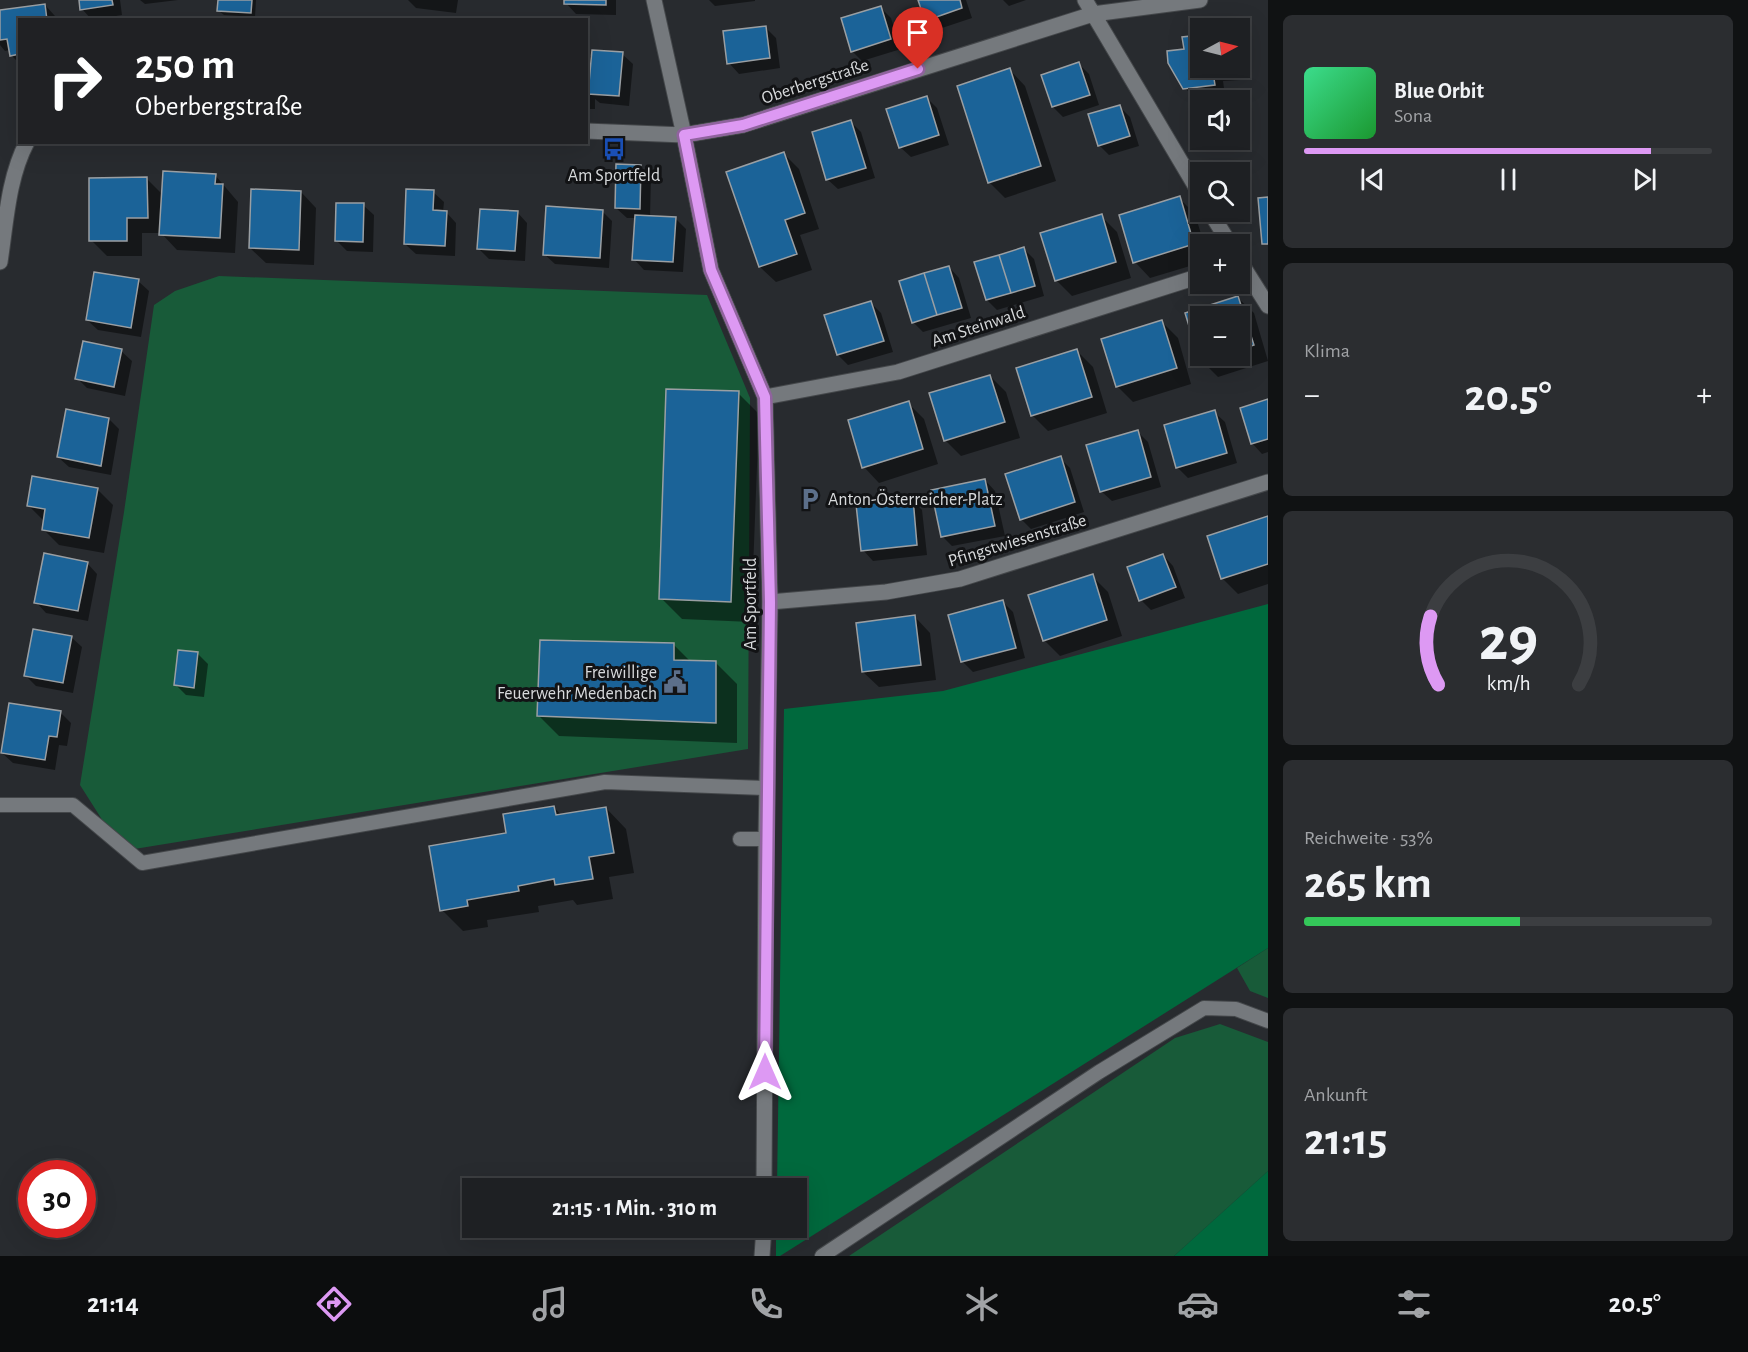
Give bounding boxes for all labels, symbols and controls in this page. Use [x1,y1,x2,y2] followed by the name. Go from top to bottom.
[892,7,943,69] pin
[901,16,934,49] icon: arrive
[1190,18,1250,78] north arrow
[1190,18,1250,366] map controls
[36,42,114,120] icon: right
[135,44,235,86] text: 250 m
[759,56,871,108] street label: Oberbergstraße
[1394,80,1484,102] text: Blue Orbit
[1190,90,1250,150] button: sound
[135,93,302,120] text: Oberbergstraße
[1394,106,1432,126] text: Sona
[601,136,627,162] bus stop icon: Am Sportfeld
[1190,162,1250,222] button: search
[1356,163,1389,196] icon: previous
[1492,163,1525,196] icon: pause
[1628,163,1661,196] icon: next
[568,167,660,185] place label: Am Sportfeld
[1190,234,1250,294] button: +
[929,303,1027,351] street label: Am Steinwald
[1190,306,1250,366] button: −
[1304,341,1350,361] text: Klima
[1464,374,1552,419] text: 20.5°
[1304,379,1320,412] text: −
[1696,379,1712,412] text: +
[797,486,823,512] parking icon: Anton-Österreicher-Platz
[828,489,1003,509] place label: Anton-Österreicher-Platz
[946,511,1089,571] street label: Pfingstwiesenstraße
[742,558,760,650] street label: Am Sportfeld
[1478,609,1538,671] text: 29
[497,664,657,703] place label: Freiwillige Feuerwehr Medenbach
[662,669,688,695] public building icon: Freiwillige Feuerwehr Medenbach
[1486,673,1530,694] text: km/h
[1304,828,1433,848] text: Reichweite · 53%
[1304,861,1432,906] text: 265 km
[733,1040,797,1104] position arrow
[1304,1085,1368,1105] text: Ankunft
[1304,1118,1387,1163] text: 21:15
[18,1160,96,1238] speed limit sign: 30
[552,1197,717,1219] text: 21:15 · 1 Min. · 310 m
[313,1283,355,1325] icon: directions
[529,1283,571,1325] icon: music
[745,1283,787,1325] icon: phone
[961,1283,1003,1325] icon: climate
[1177,1283,1219,1325] icon: car
[1393,1283,1435,1325] icon: filters
[87,1290,139,1317] text: 21:14
[1608,1290,1661,1317] text: 20.5°

